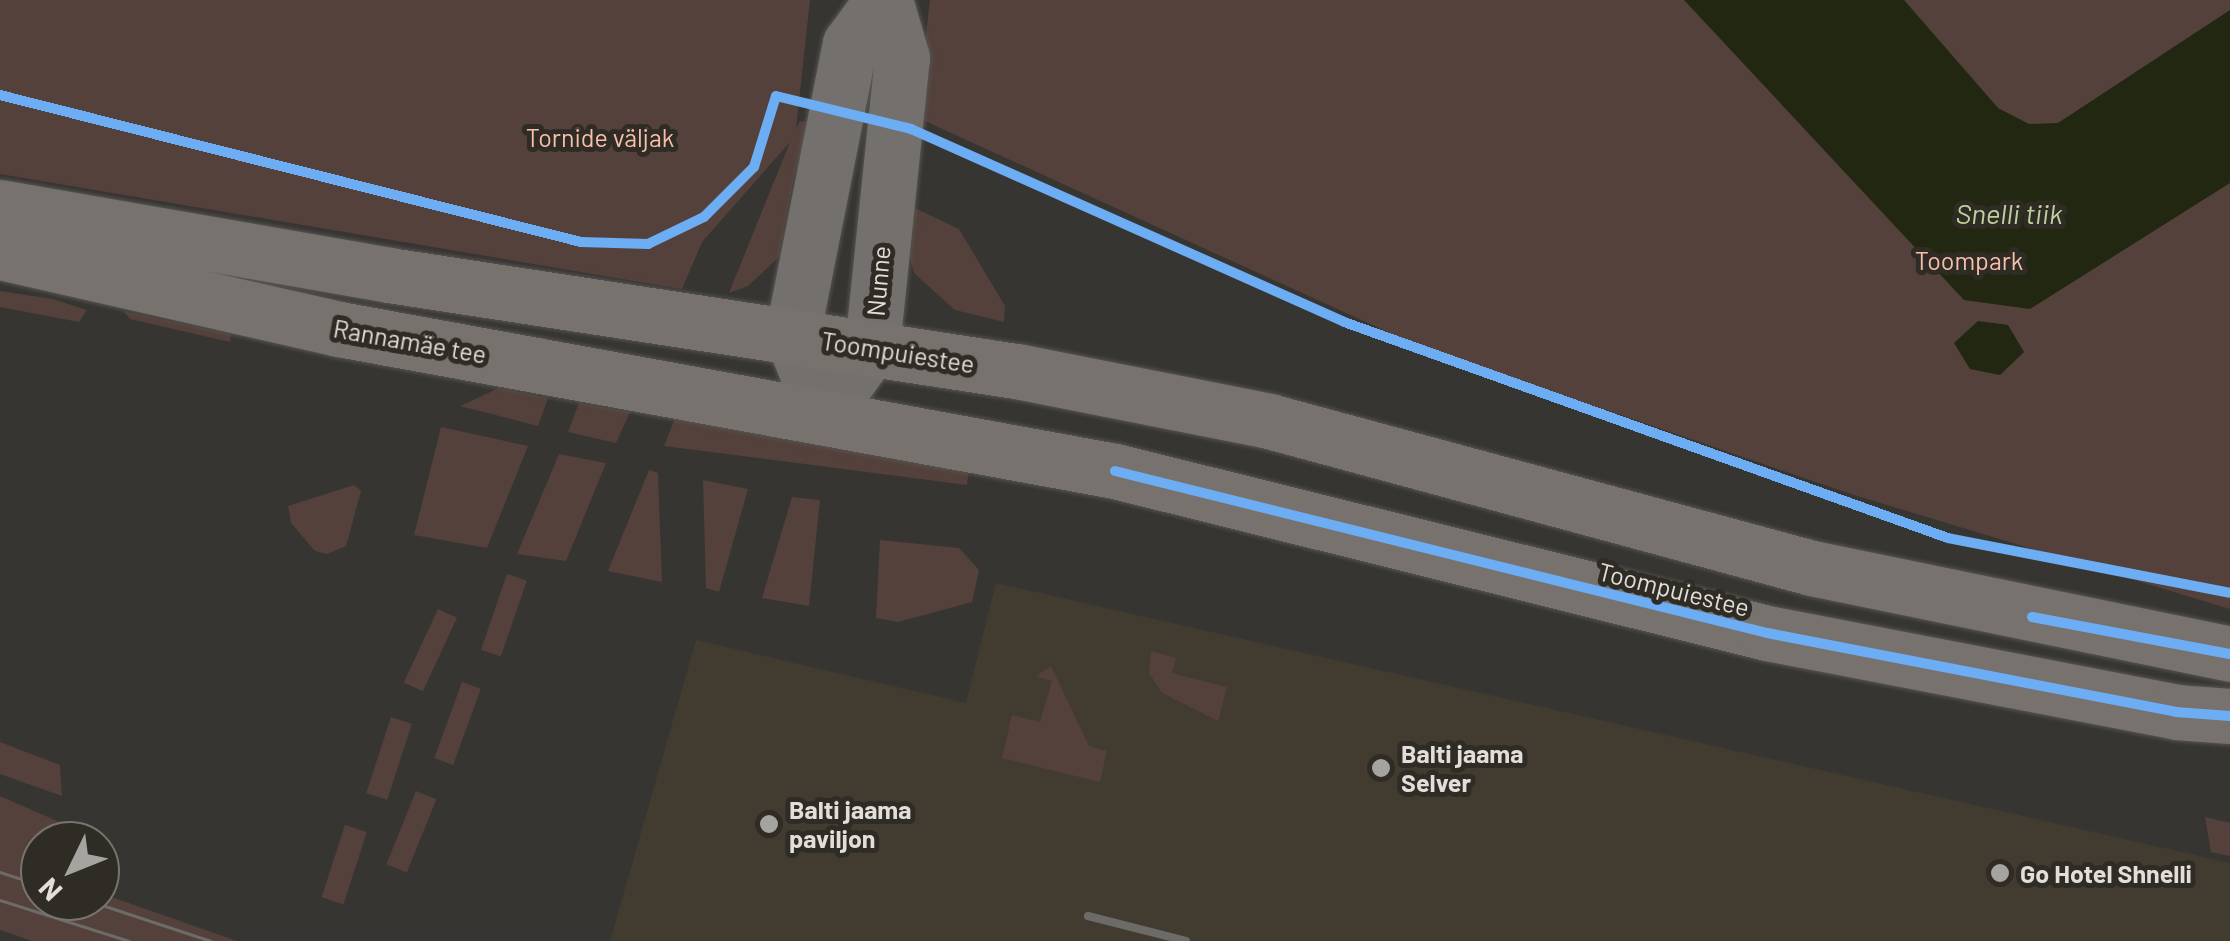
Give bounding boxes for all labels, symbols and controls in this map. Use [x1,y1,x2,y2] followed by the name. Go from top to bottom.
[526,122,674,152] park label: Tornide väljak
[1955,196,2063,230] water label: Snelli tiik
[860,245,896,317] street label: Nunne
[1915,245,2023,275] park label: Toompark
[331,313,489,369] street label: Rannamäe tee
[819,325,977,379] street label: Toompuiestee
[1595,556,1753,622] street label: Toompuiestee
[1401,739,1523,798] place label: Balti jaama Selver
[1370,757,1392,779] marker: Balti jaama Selver
[789,795,911,854] place label: Balti jaama paviljon
[758,813,780,835] marker: Balti jaama paviljon
[20,821,120,921] north arrow
[2020,858,2192,888] place label: Go Hotel Shnelli
[1989,862,2011,884] marker: Go Hotel Shnelli
[31,872,68,909] text: N

